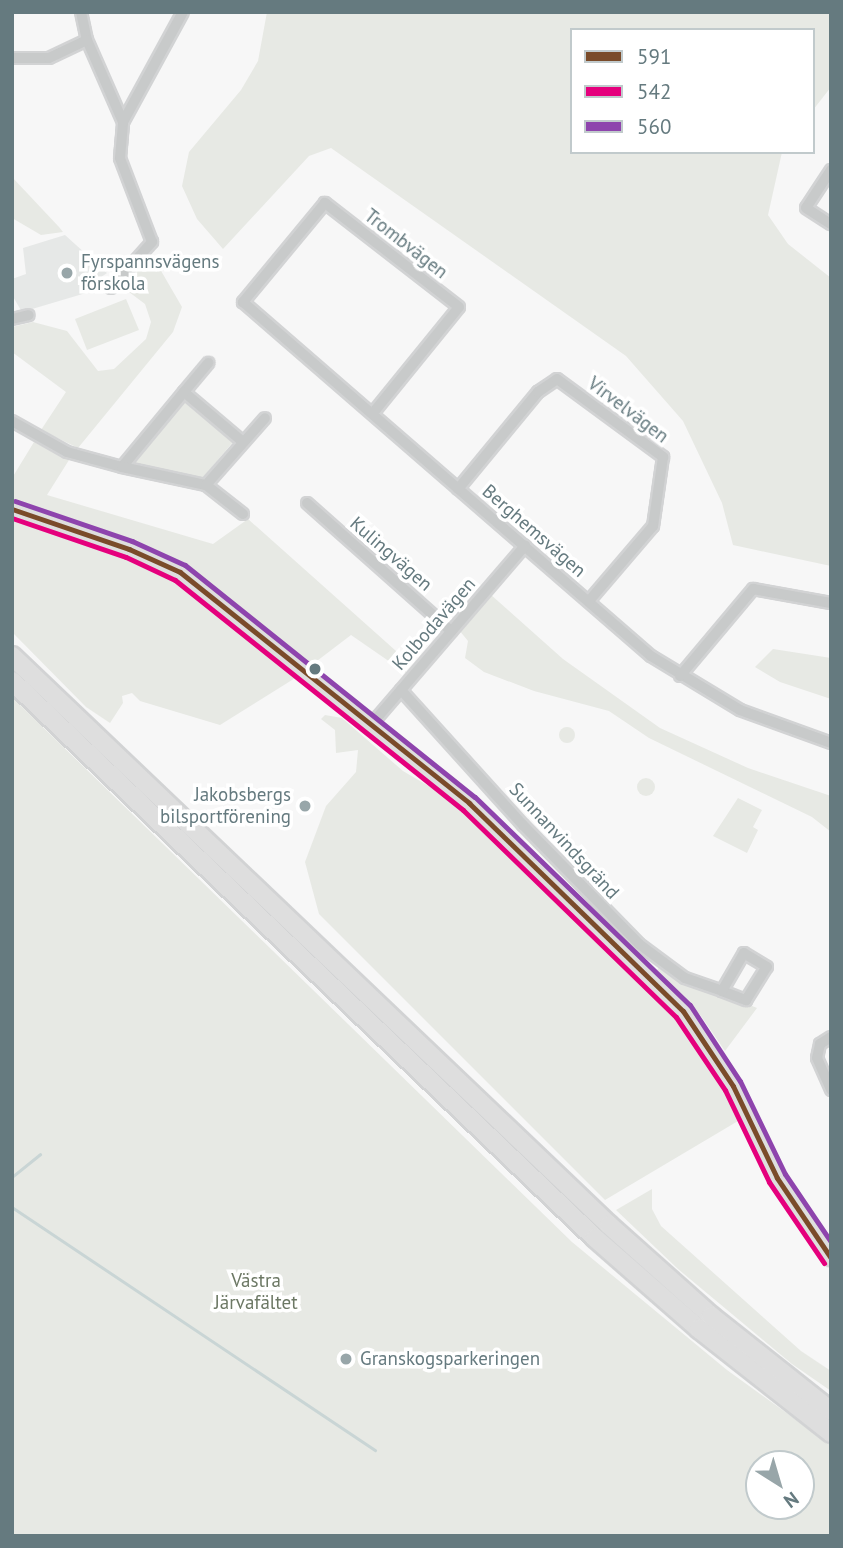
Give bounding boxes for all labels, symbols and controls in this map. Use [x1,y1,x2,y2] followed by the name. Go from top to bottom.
[570,28,815,154] legend
[637,43,671,70] text: 591
[637,78,671,105] text: 542
[637,113,671,140] text: 560
[360,204,452,284] street label: Trombvägen
[81,251,219,295] place label: Fyrspannsvägens förskola
[59,265,75,281] marker: Fyrspannsvägens förskola
[583,372,673,448] street label: Virvelvägen
[478,480,590,582] street label: Berghemsvägen
[345,512,437,596] street label: Kulingvägen
[388,573,480,675] street label: Kolbodavägen
[308,662,322,676] unlabelled marker
[504,778,624,904] street label: Sunnanvindsgränd
[160,784,291,828] place label: Jakobsbergs bilsportförening
[297,798,313,814] marker: Jakobsbergs bilsportförening
[214,1270,298,1314] park label: Västra Järvafältet
[360,1348,540,1370] place label: Granskogsparkeringen
[338,1351,354,1367] marker: Granskogsparkeringen
[745,1450,815,1520] north arrow
[779,1487,804,1514] text: N

